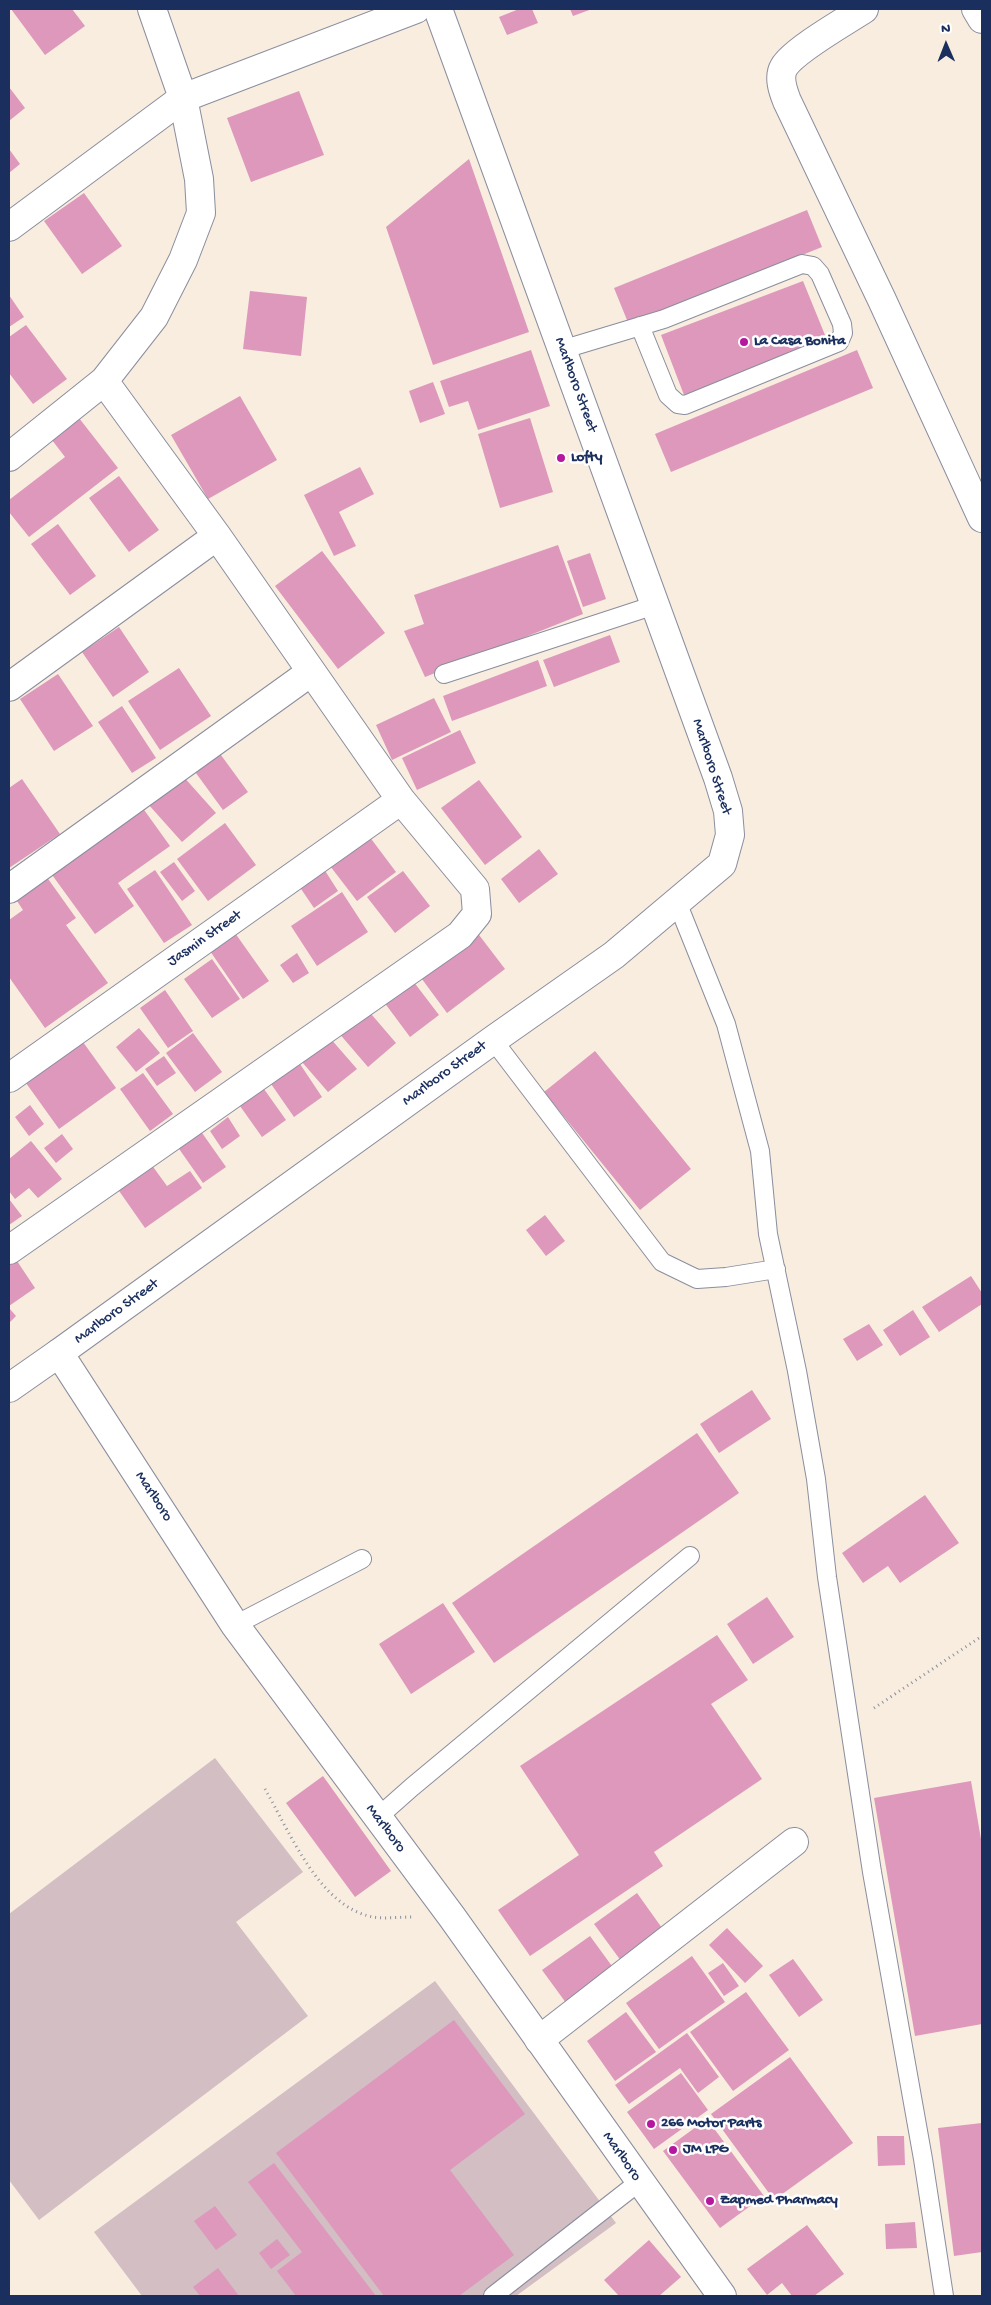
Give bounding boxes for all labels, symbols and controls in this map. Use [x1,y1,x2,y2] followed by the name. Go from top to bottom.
[921,20,971,70] north arrow
[941,21,950,38] text: N
[754,333,846,351] place label: La Casa Bonita
[549,335,601,435] street label: Marlboro Street
[738,336,750,348] marker: La Casa Bonita
[571,449,602,467] place label: Lofty
[555,452,567,464] marker: Lofty
[687,717,735,817] street label: Marlboro Street
[164,907,246,971] street label: Jasmin Street
[399,1037,491,1111] street label: Marlboro Street
[71,1275,163,1349] street label: Marlboro Street
[130,1469,176,1525] street label: Marlboro
[361,1801,409,1857] street label: Marlboro
[661,2115,762,2133] place label: 266 Motor Parts
[645,2118,657,2130] marker: 266 Motor Parts
[598,2129,644,2185] street label: Marlboro
[683,2141,728,2159] place label: JM LPG
[667,2144,679,2156] marker: JM LPG
[720,2192,838,2210] place label: Zapmed Pharmacy
[704,2195,716,2207] marker: Zapmed Pharmacy

